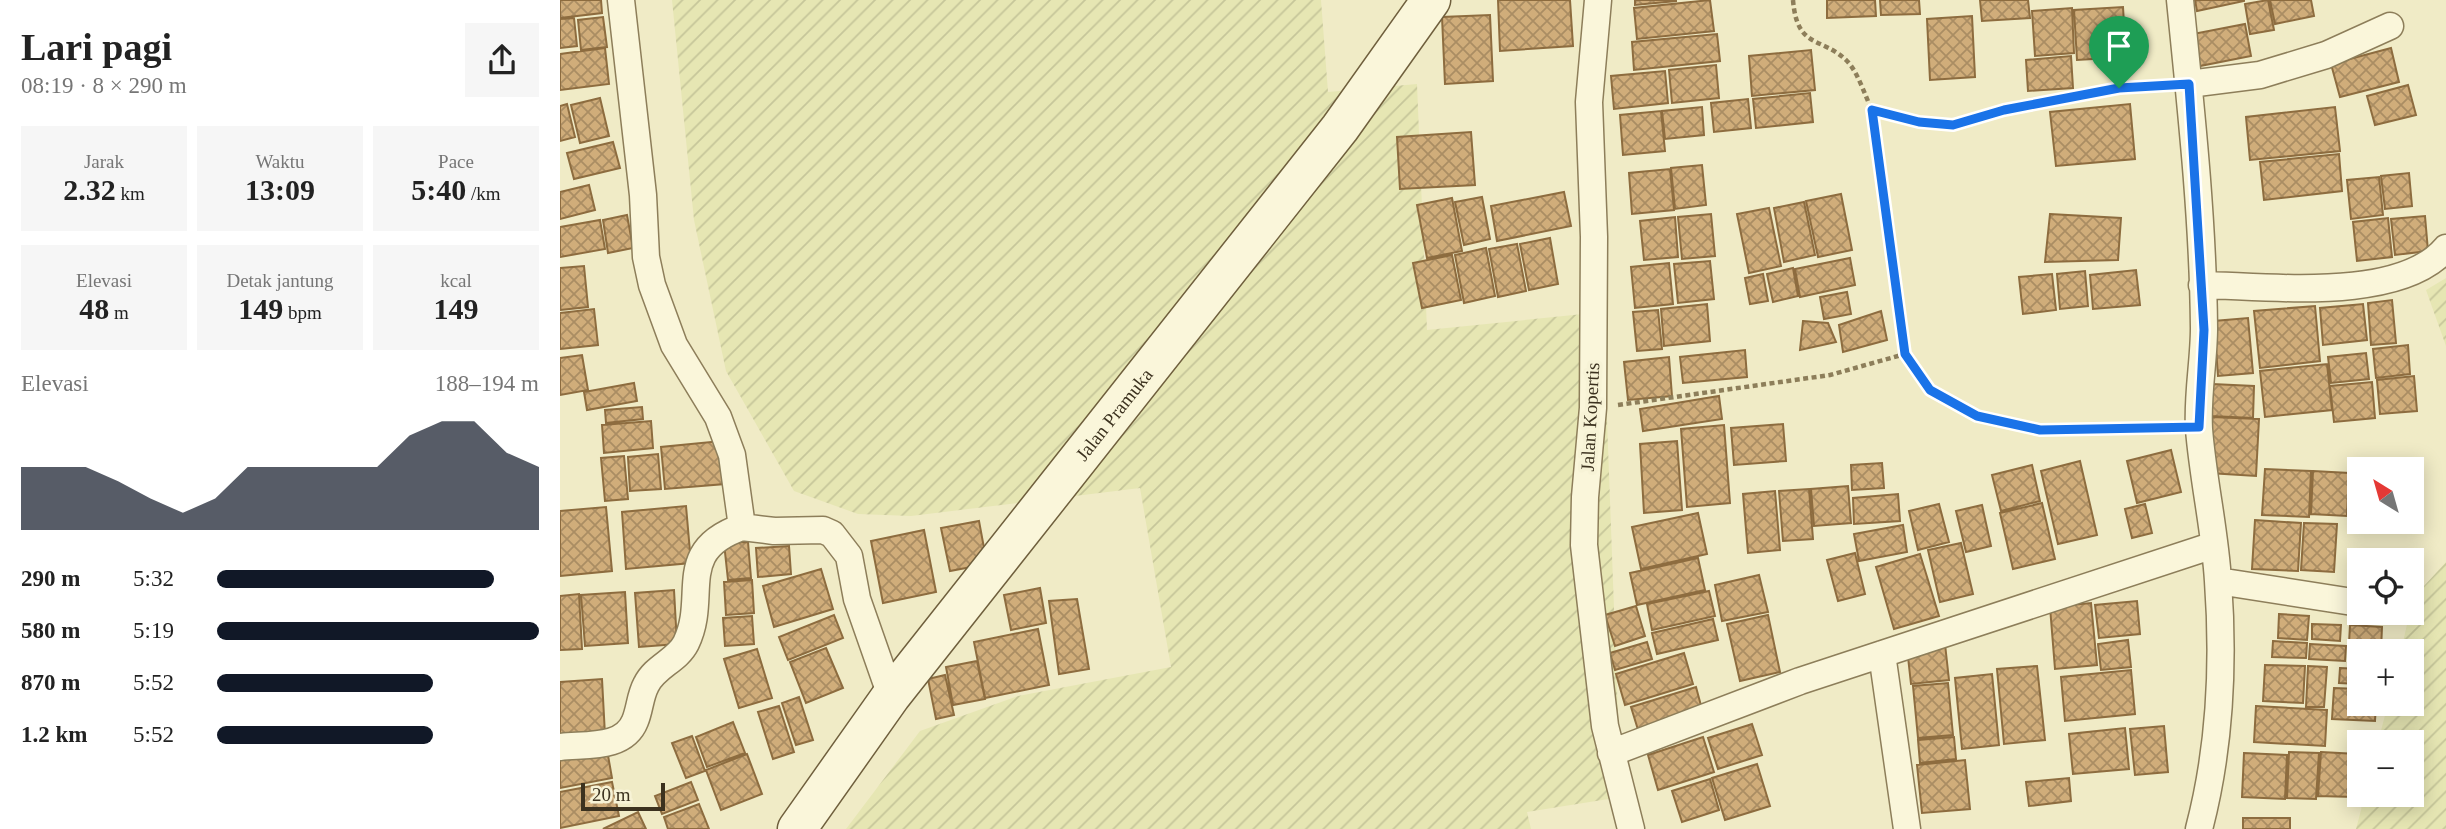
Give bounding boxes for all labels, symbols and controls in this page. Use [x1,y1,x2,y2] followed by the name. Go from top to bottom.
[2089,16,2149,88] pin
[465,23,539,97] button: share
[21,26,172,68] text: Lari pagi
[2100,27,2138,65] icon: arrive
[21,73,187,98] text: 08:19 · 8 × 290 m
[84,151,124,172] text: Jarak
[255,151,305,172] text: Waktu
[438,151,474,172] text: Pace
[63,173,116,206] text: 2.32
[245,173,315,206] text: 13:09
[411,173,466,206] text: 5:40
[116,183,145,204] text: km
[466,183,501,204] text: /km
[76,270,132,291] text: Elevasi
[226,270,334,291] text: Detak jantung
[440,270,472,291] text: kcal
[79,292,109,325] text: 48
[238,292,283,325] text: 149
[434,292,479,325] text: 149
[109,302,129,323] text: m
[283,302,322,323] text: bpm
[1577,362,1603,472] street label: Jalan Kopertis
[1071,364,1157,464] street label: Jalan Pramuka
[21,371,89,396] text: Elevasi
[435,371,539,396] text: 188–194 m
[2347,457,2424,534] north arrow
[2347,457,2424,807] map controls
[2347,548,2424,625] button: locate
[21,566,80,591] text: 290 m
[133,566,174,591] text: 5:32
[21,618,80,643] text: 580 m
[133,618,174,643] text: 5:19
[2347,639,2424,716] button: +
[21,670,80,695] text: 870 m
[133,670,174,695] text: 5:52
[21,722,87,747] text: 1.2 km
[133,722,174,747] text: 5:52
[2347,730,2424,807] button: −
[581,780,665,812] scale bar
[592,784,631,805] text: 20 m

